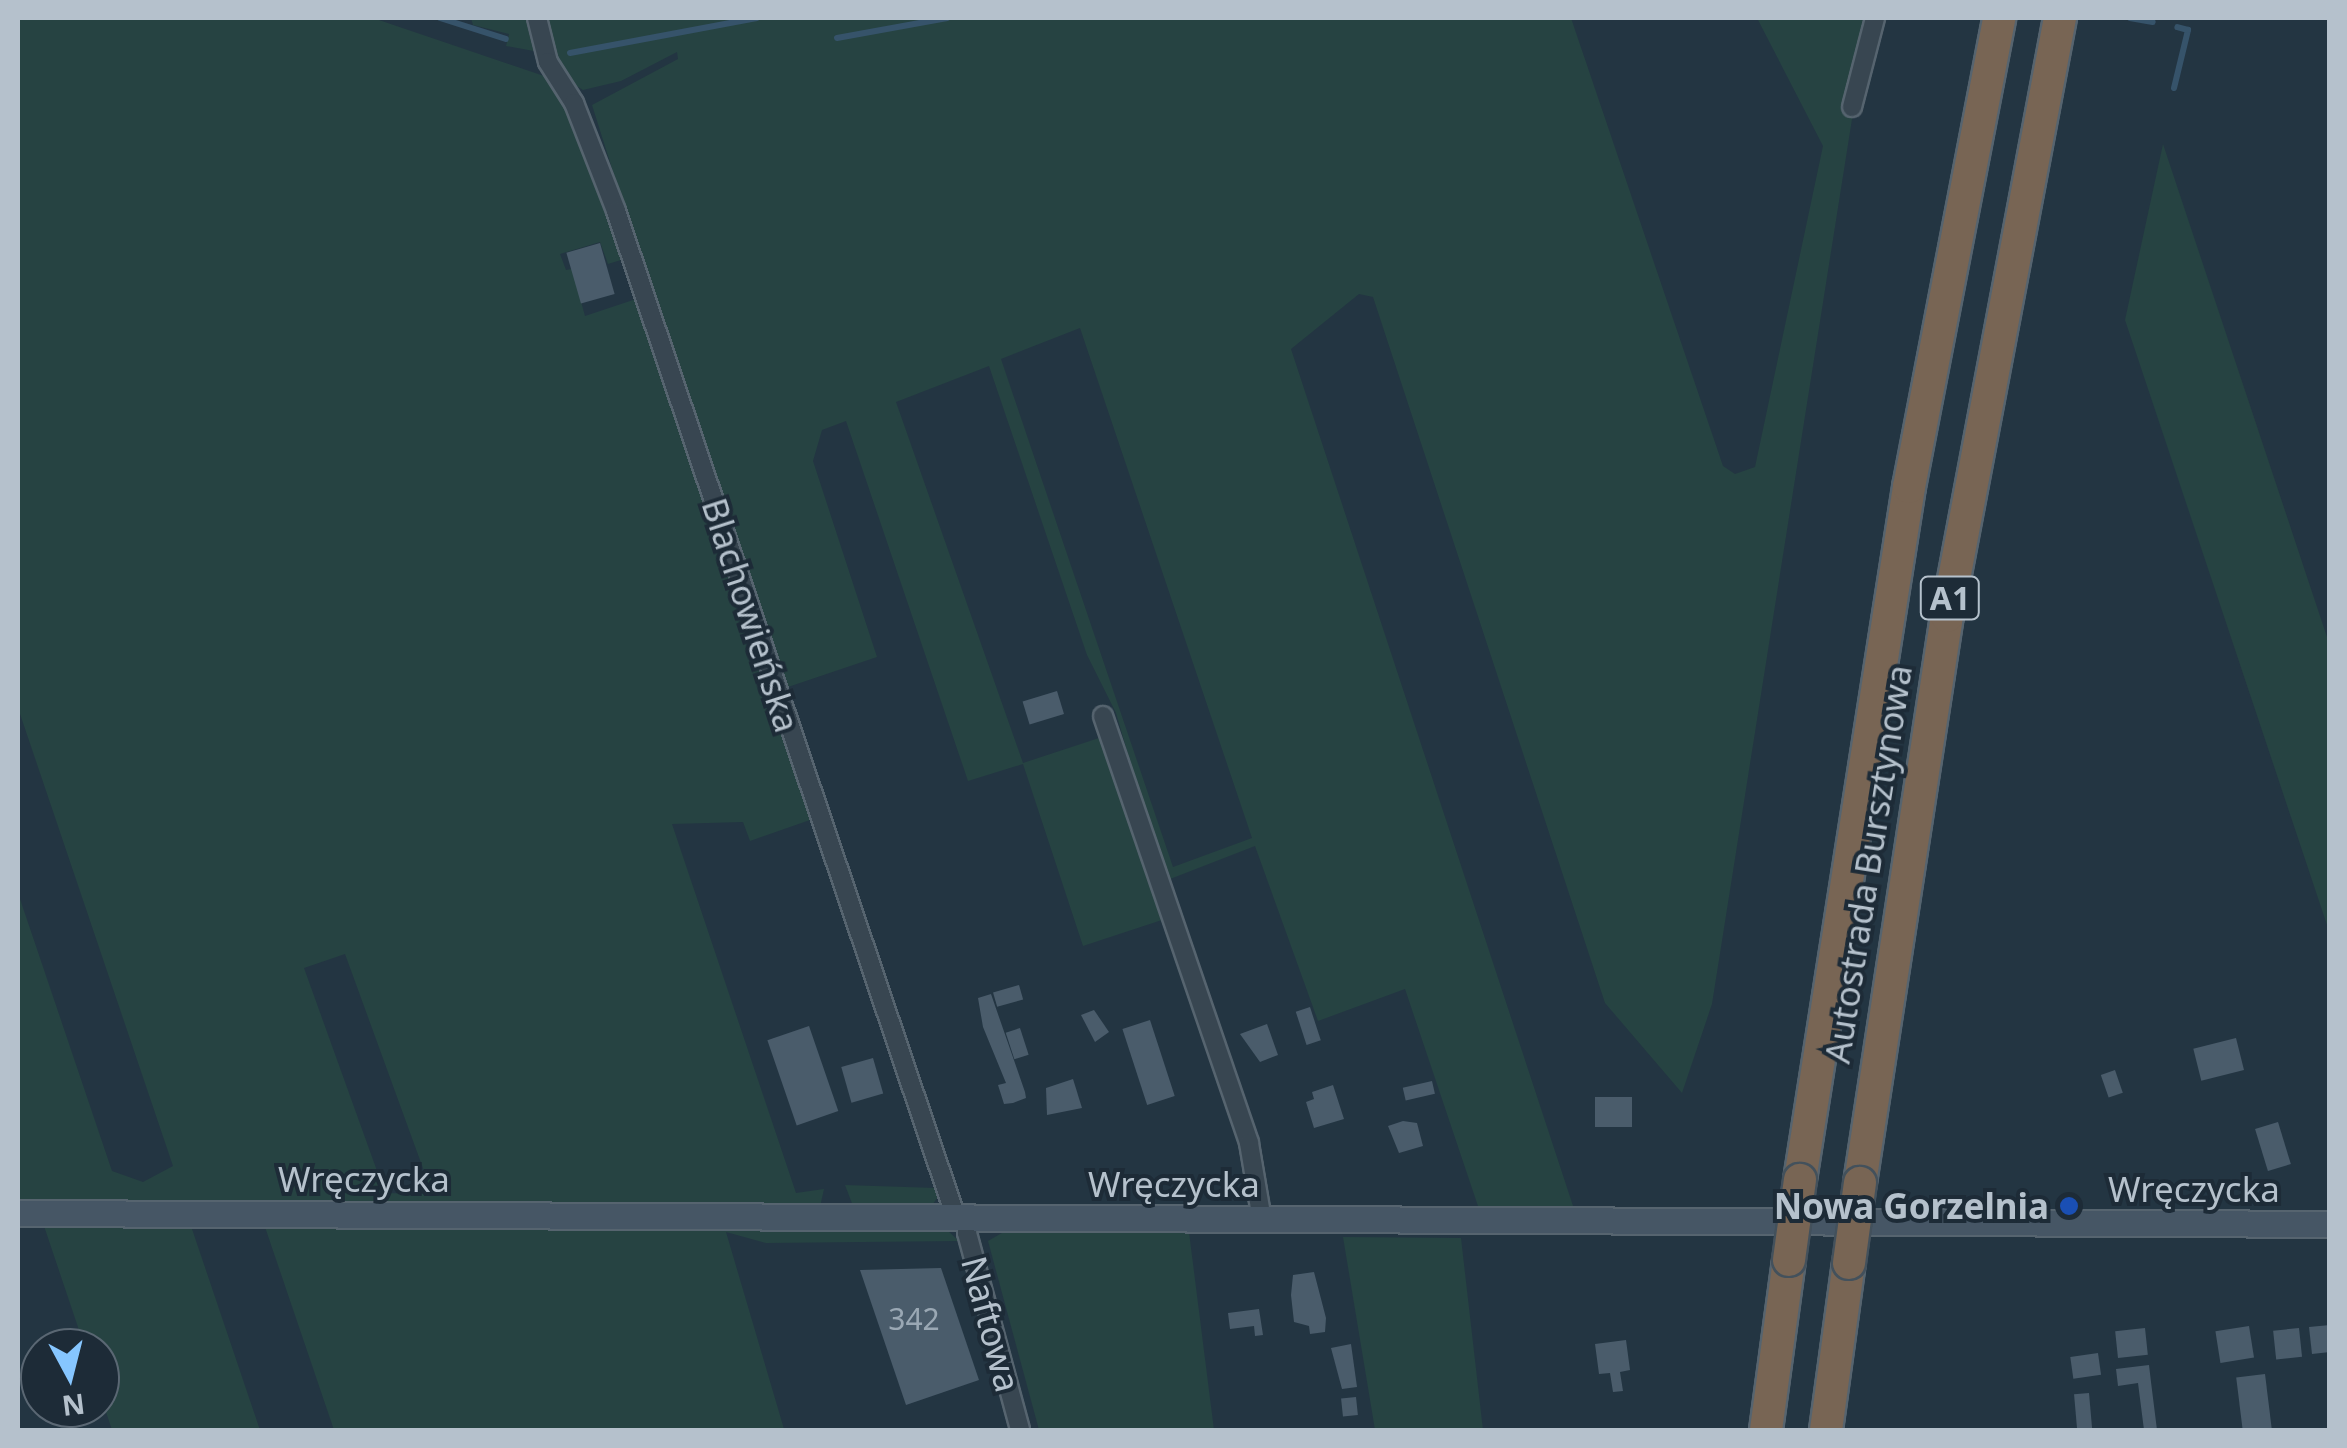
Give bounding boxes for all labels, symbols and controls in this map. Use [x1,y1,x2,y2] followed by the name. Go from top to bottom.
[693,493,809,737] street label: Blachowieńska
[1918,571,1982,625] road number: A1
[1816,662,1920,1066] street label: Autostrada Bursztynowa
[278,1158,450,1200] street label: Wręczycka
[1088,1163,1260,1205] street label: Wręczycka
[2108,1168,2280,1210] street label: Wręczycka
[1774,1185,2049,1227] place label: Nowa Gorzelnia
[2058,1195,2080,1217] marker: Nowa Gorzelnia
[953,1252,1029,1396] street label: Naftowa
[888,1301,940,1337] house number: 342
[20,1328,120,1428] north arrow
[60,1386,87,1426] text: N

